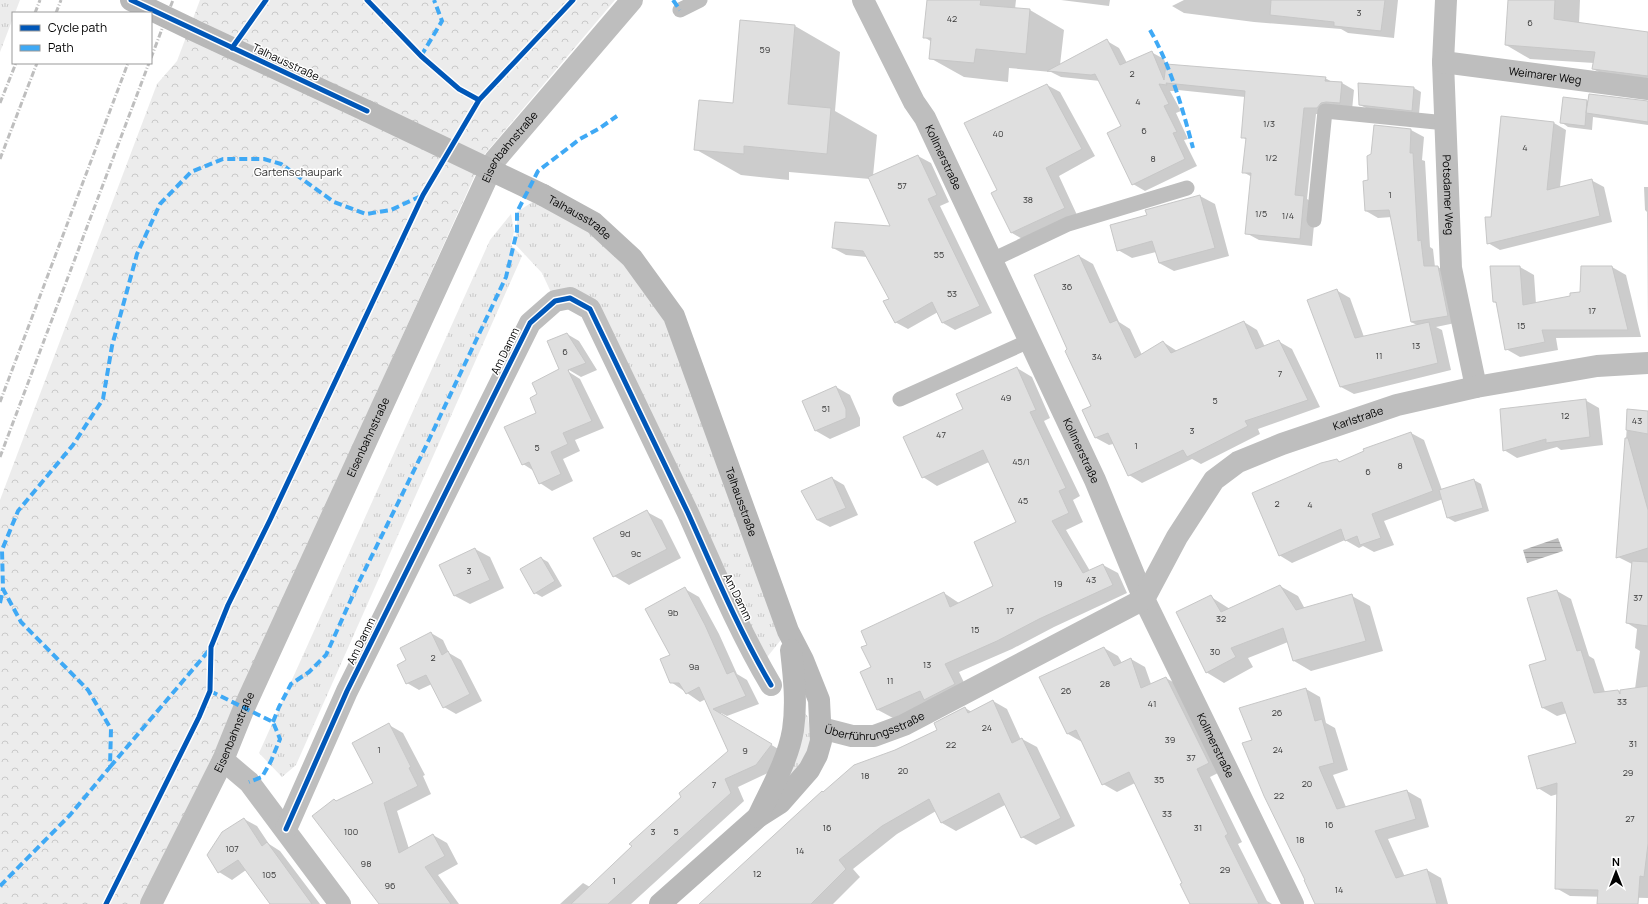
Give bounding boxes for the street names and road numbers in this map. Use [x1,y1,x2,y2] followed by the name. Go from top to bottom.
[250,39,323,84] street label: Talhausstraße
[1508,63,1582,87] street label: Weimarer Weg
[478,107,541,185] street label: Eisenbahnstraße
[922,122,966,193] street label: Kollmerstraße
[1440,154,1458,235] street label: Potsdamer Weg
[546,191,615,243] street label: Talhausstraße
[487,325,522,377] street label: Am Damm
[343,394,393,479] street label: Eisenbahnstraße
[1331,402,1386,433] street label: Karlstraße
[1060,415,1104,486] street label: Kollmerstraße
[722,465,761,539] street label: Talhausstraße
[721,571,756,623] street label: Am Damm
[343,615,378,667] street label: Am Damm
[210,689,258,775] street label: Eisenbahnstraße
[823,707,927,743] street label: Überführungsstraße
[1194,710,1238,781] street label: Kollmerstraße

